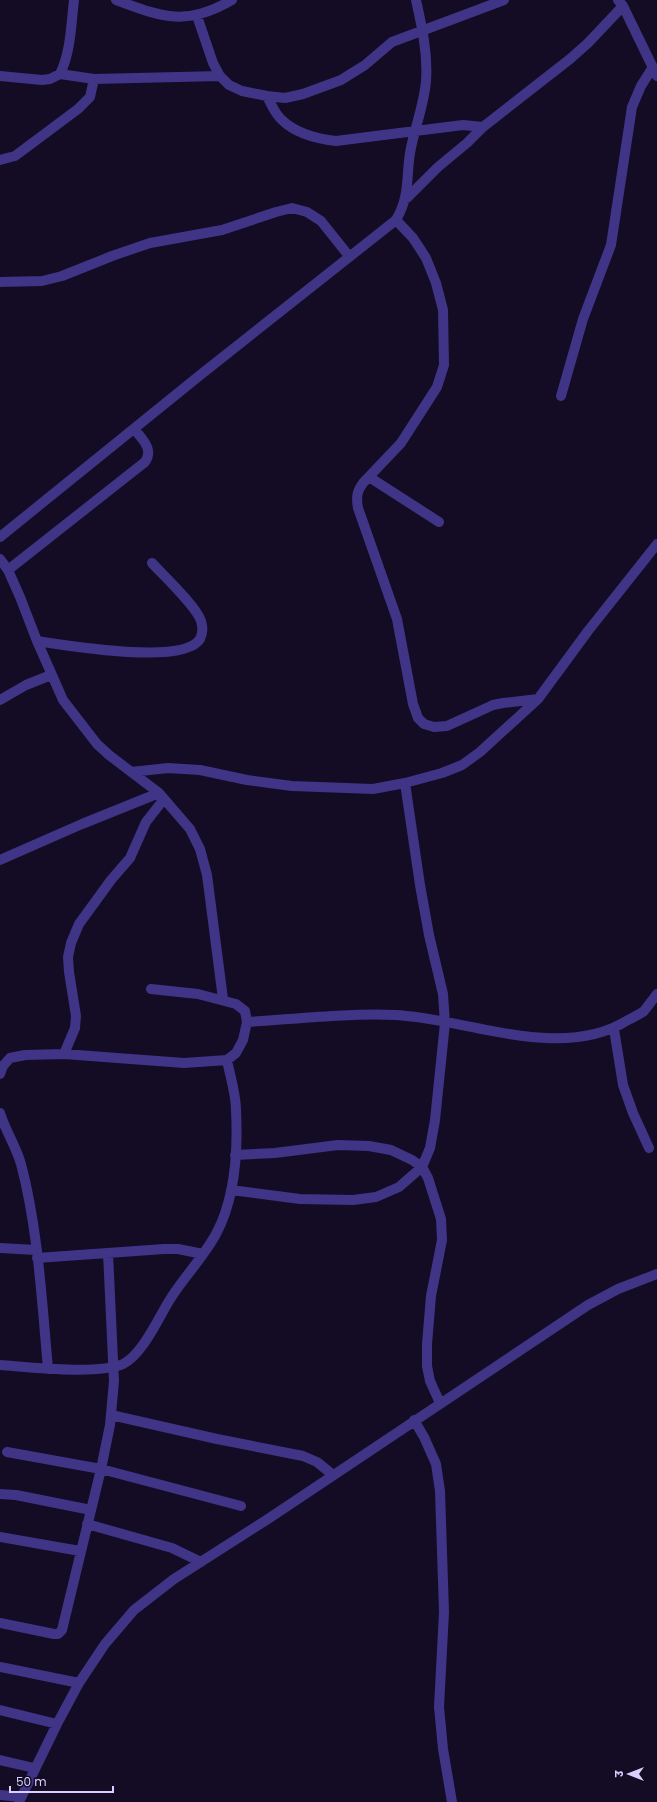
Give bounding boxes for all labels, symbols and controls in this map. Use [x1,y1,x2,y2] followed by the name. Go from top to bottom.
[609,1754,649,1794] north arrow
[10,1768,113,1794] scale bar
[611,1770,627,1778] text: उ
[16,1773,47,1790] text: 50 m

